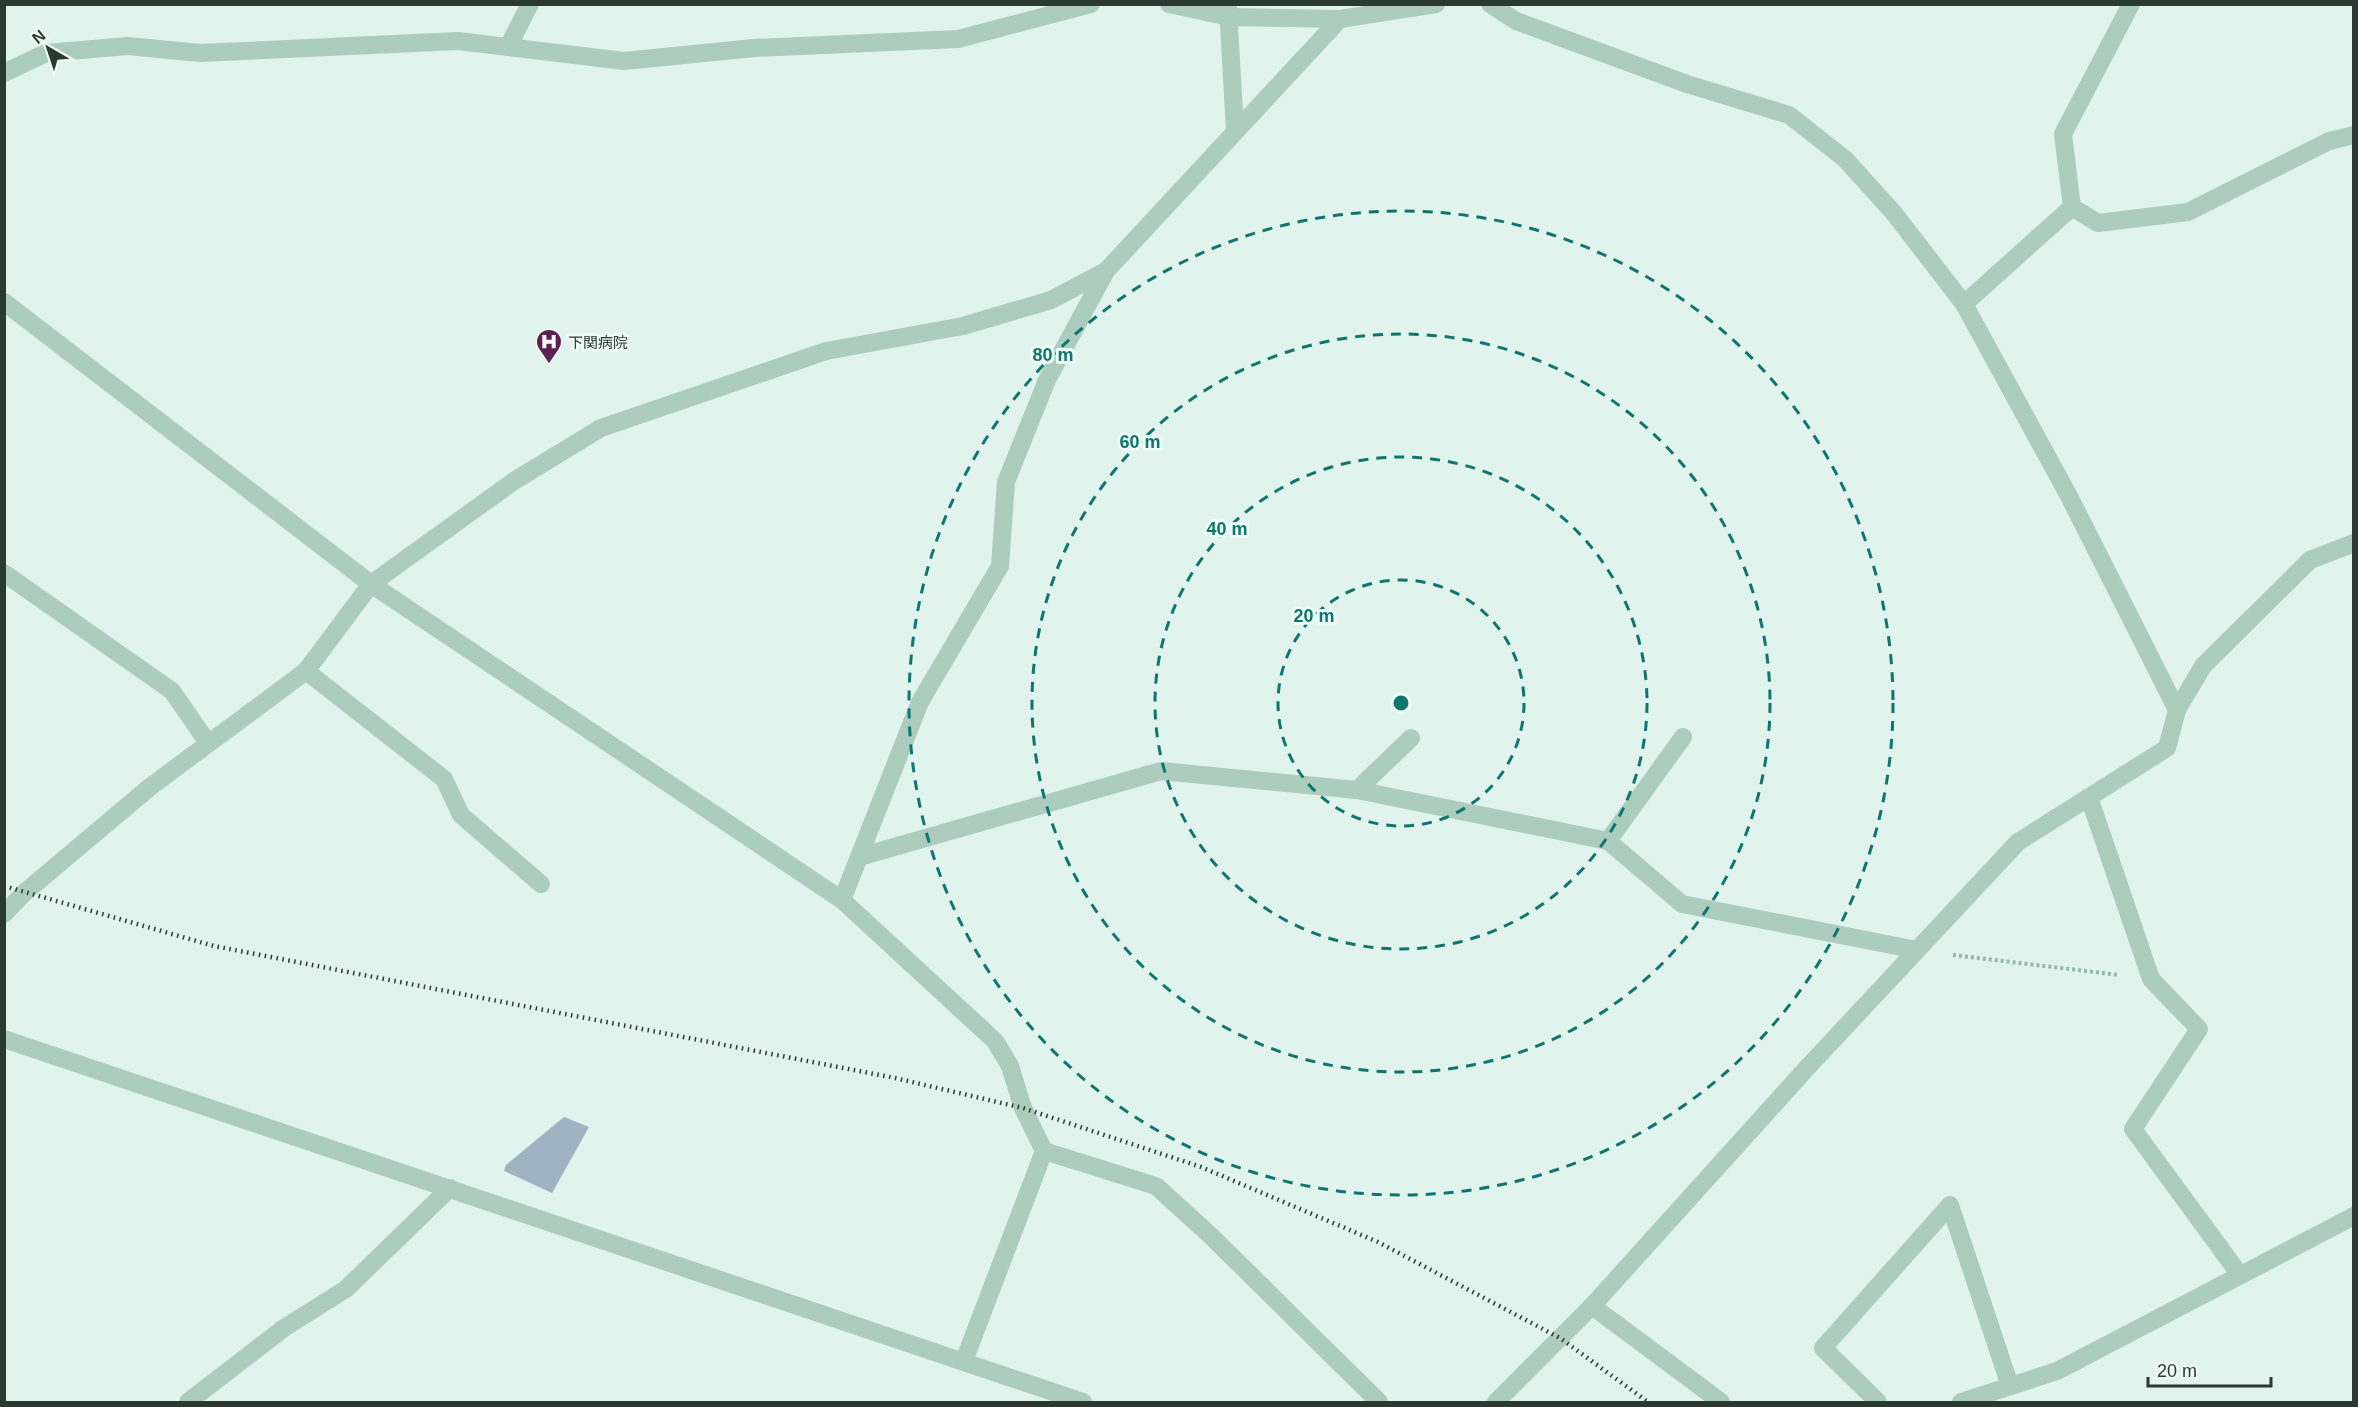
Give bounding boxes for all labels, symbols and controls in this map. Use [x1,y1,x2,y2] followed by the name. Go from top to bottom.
[18,18,78,78] north arrow
[29,26,49,47] text: N
[534,327,564,365] hospital icon: 下関病院
[568,334,628,351] place label: 下関病院
[1032,345,1074,365] text: 80 m
[1119,432,1161,452] text: 60 m
[1206,519,1248,539] text: 40 m
[1293,606,1335,626] text: 20 m
[1391,693,1411,713] centre of rings
[2148,1350,2271,1388] scale bar
[2157,1361,2197,1381] text: 20 m

